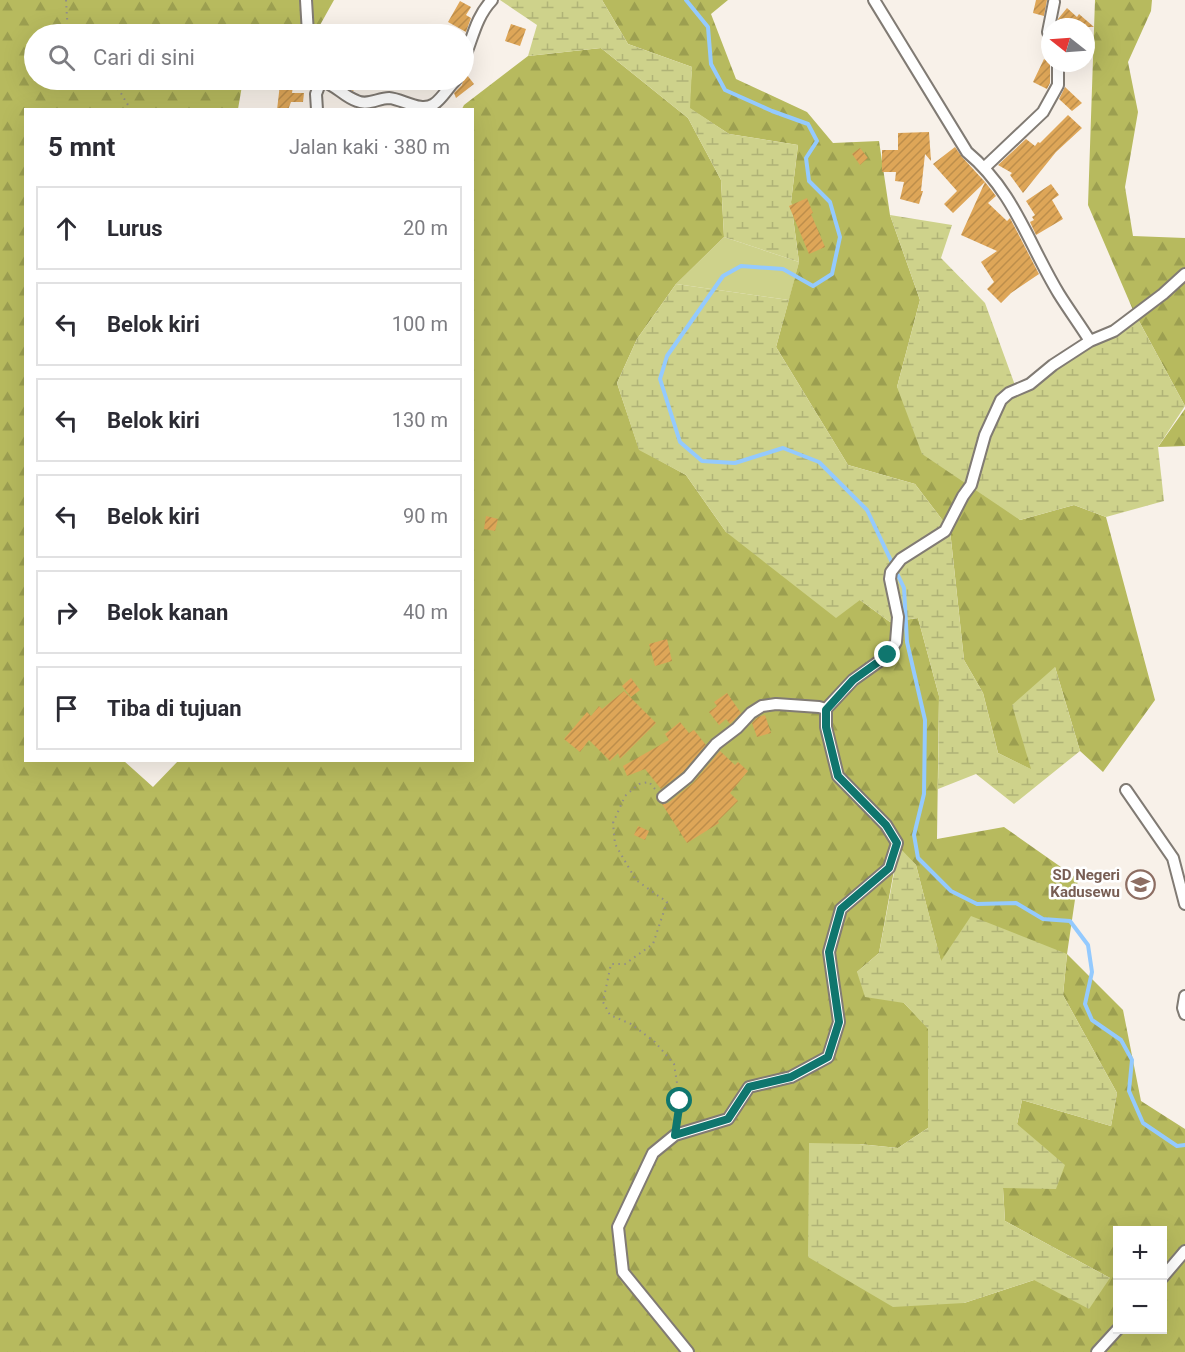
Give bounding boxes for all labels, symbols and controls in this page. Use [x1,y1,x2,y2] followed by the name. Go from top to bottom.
[1041,18,1095,72] north arrow
[24,24,474,90] search box
[45,41,78,74] icon: search
[93,45,195,70] text: Cari di sini
[48,132,115,162] text: 5 mnt
[289,135,450,159] text: Jalan kaki · 380 m
[50,212,83,245] icon: ahead
[107,216,163,241] text: Lurus
[403,216,448,240] text: 20 m
[50,308,83,341] icon: left
[107,312,200,337] text: Belok kiri
[392,312,448,336] text: 100 m
[50,404,83,437] icon: left
[107,408,200,433] text: Belok kiri
[392,408,448,432] text: 130 m
[50,500,83,533] icon: left
[107,504,200,529] text: Belok kiri
[403,504,448,528] text: 90 m
[50,596,83,629] icon: right
[107,600,228,625] text: Belok kanan
[403,600,448,624] text: 40 m
[874,641,900,667] route end
[50,692,83,725] icon: arrive
[107,696,242,721] text: Tiba di tujuan
[1050,866,1120,901] place label: SD Negeri Kadusewu
[1125,868,1157,900] school or university icon: SD Negeri Kadusewu
[666,1087,692,1113] route start
[1113,1226,1167,1334] map controls
[1113,1226,1167,1280] button: +
[1113,1280,1167,1334] button: −

